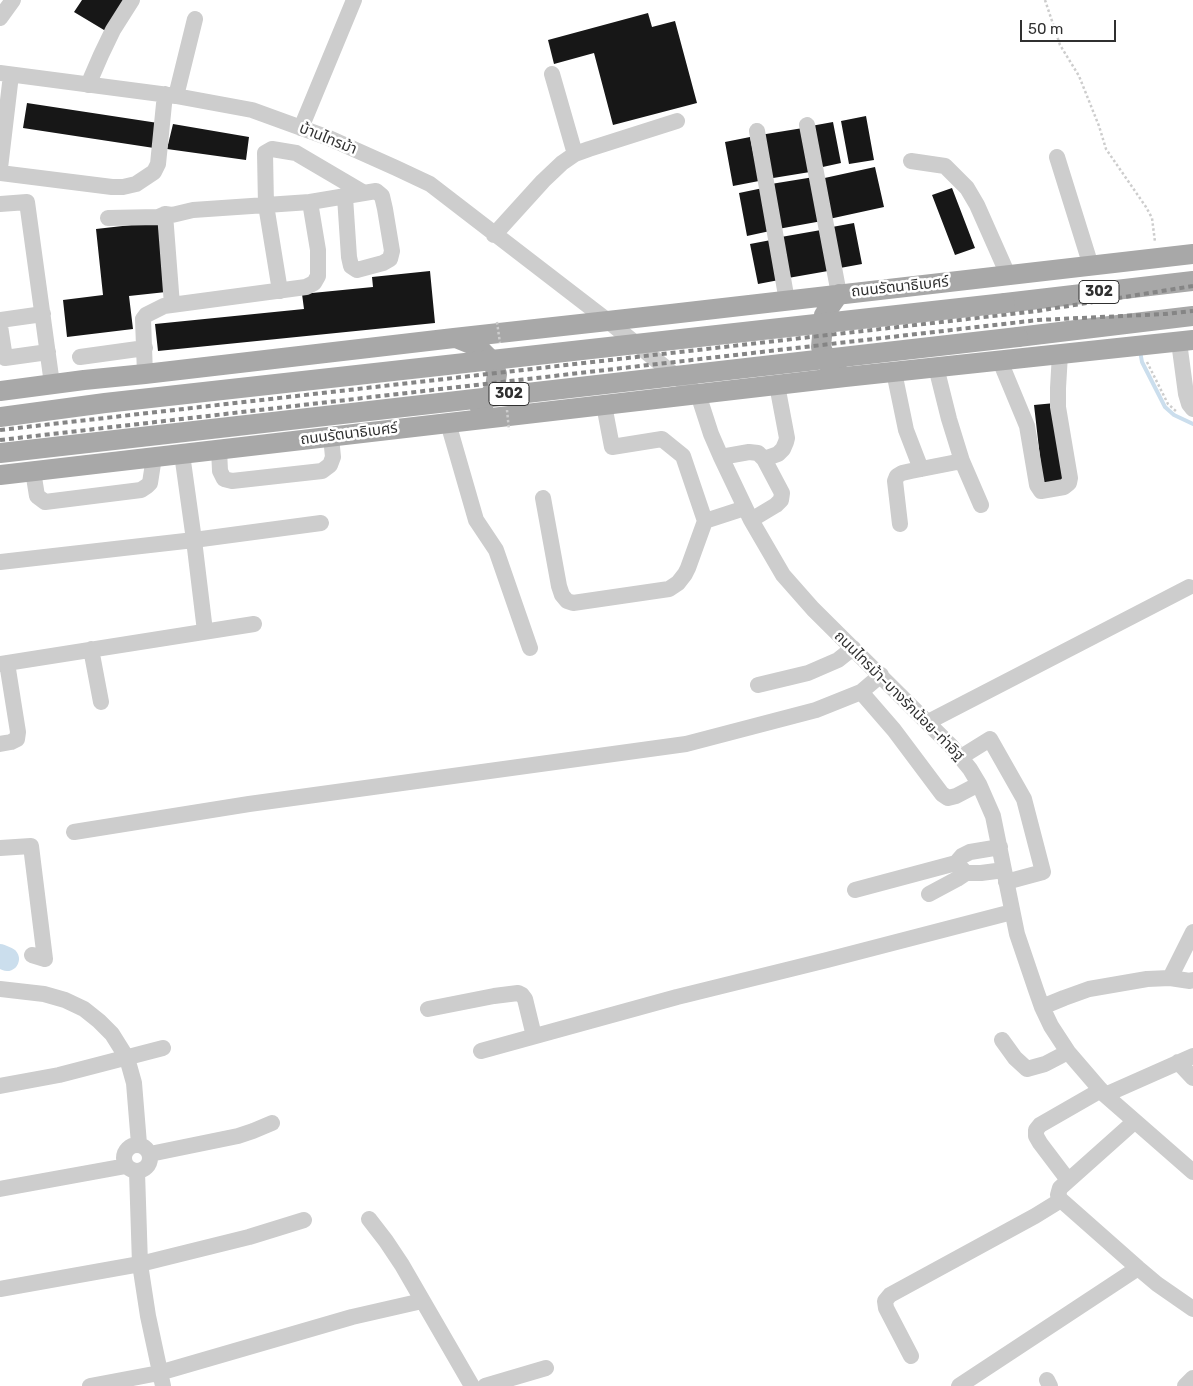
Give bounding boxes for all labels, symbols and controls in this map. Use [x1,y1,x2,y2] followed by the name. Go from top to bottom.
[1023,10,1119,42] scale bar
[1028,20,1063,38] text: 50 m
[297,119,359,159] street label: บ้านไทรม้า
[850,273,950,301] street label: ถนนรัตนาธิเบศร์
[1079,280,1119,304] road number: 302
[489,382,529,406] road number: 302
[299,419,399,449] street label: ถนนรัตนาธิเบศร์
[830,627,968,765] street label: ถนนไทรม้า-บางรักน้อย-ท่าอิฐ

